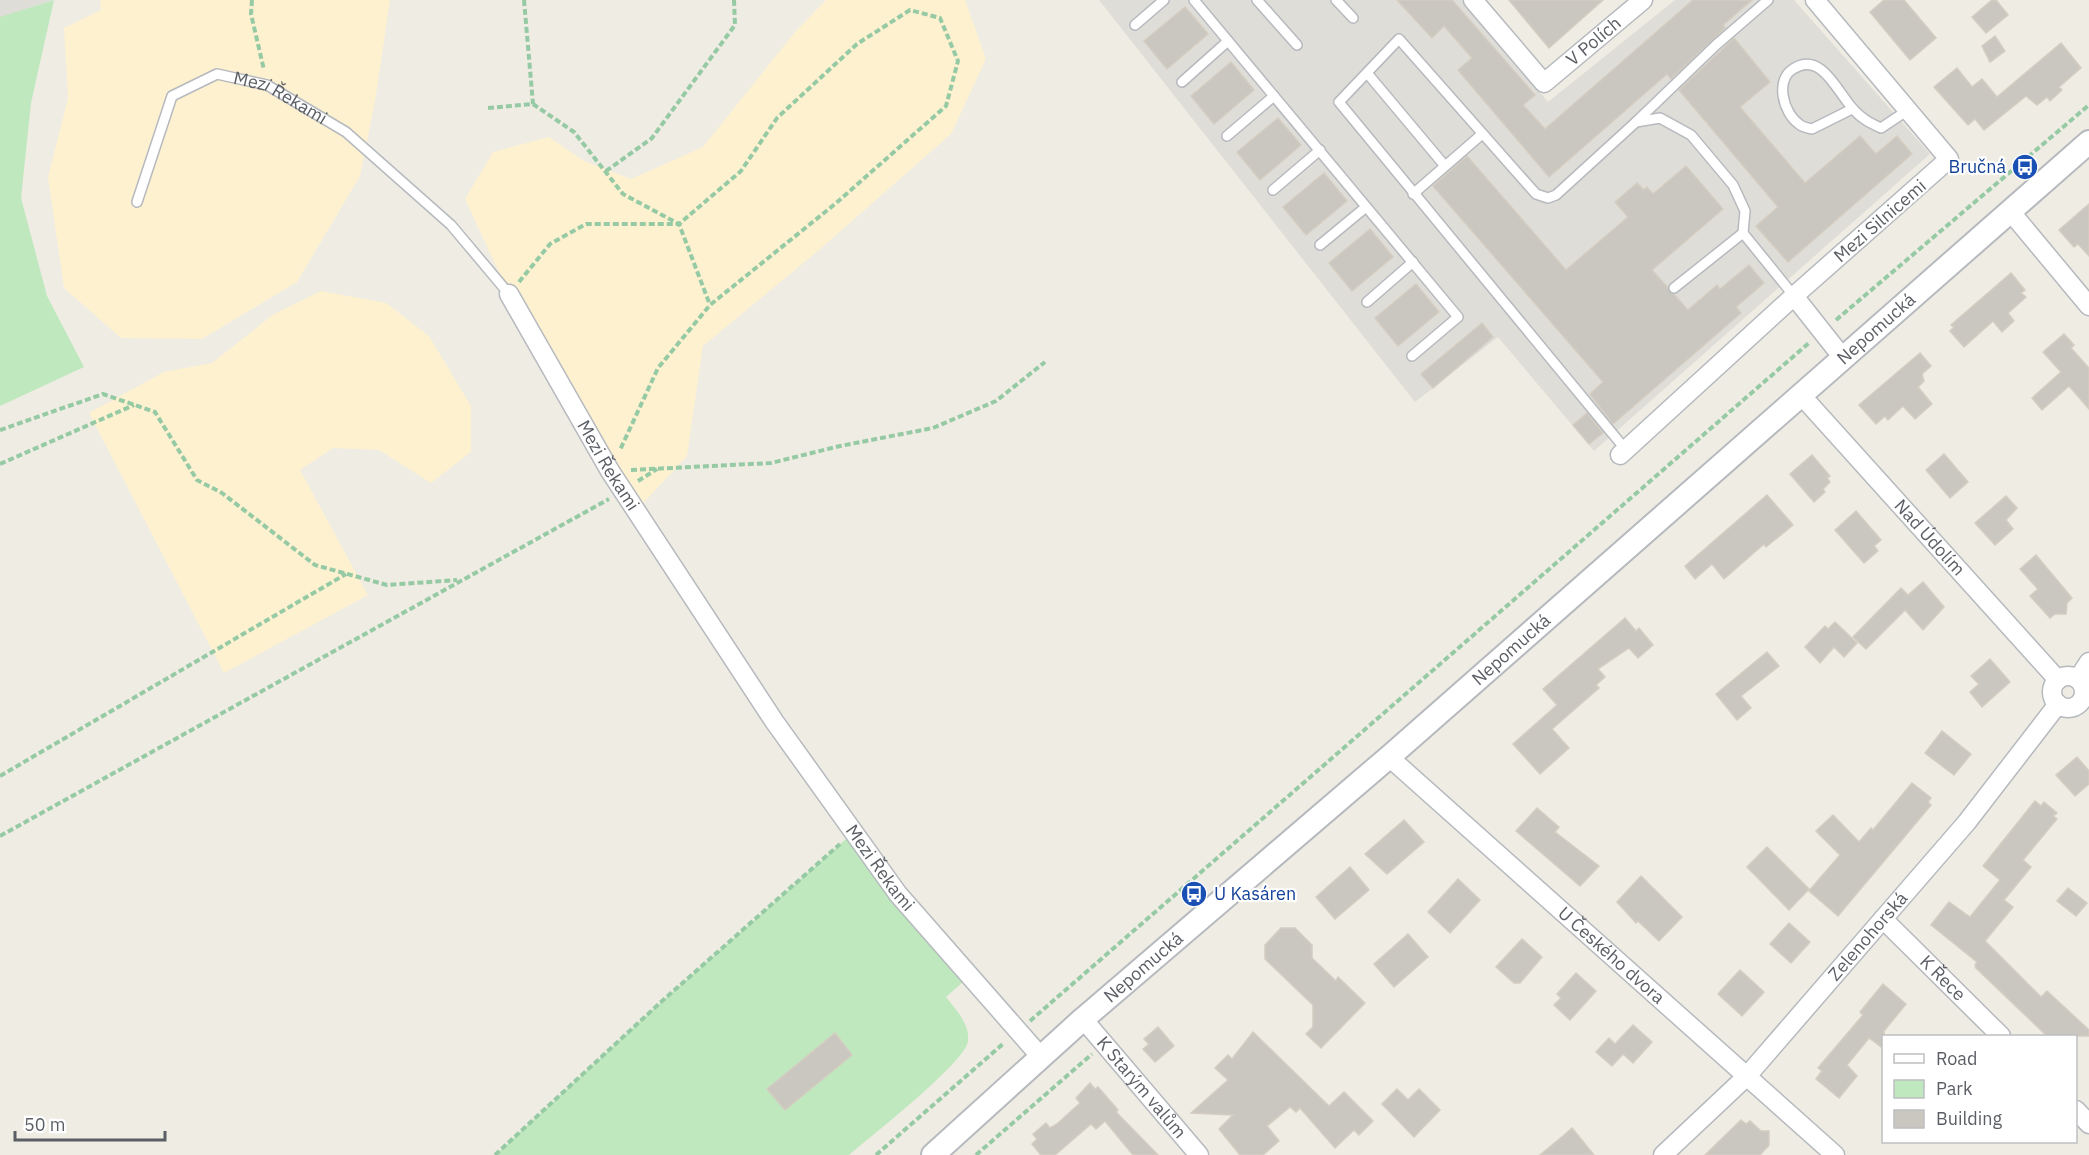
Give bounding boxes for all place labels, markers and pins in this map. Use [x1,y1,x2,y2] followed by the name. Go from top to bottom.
[2010,152,2040,182] bus stop icon: Bručná
[1949,155,2006,178] place label: Bručná
[1179,879,1209,909] bus stop icon: U Kasáren
[1214,882,1296,905] place label: U Kasáren

